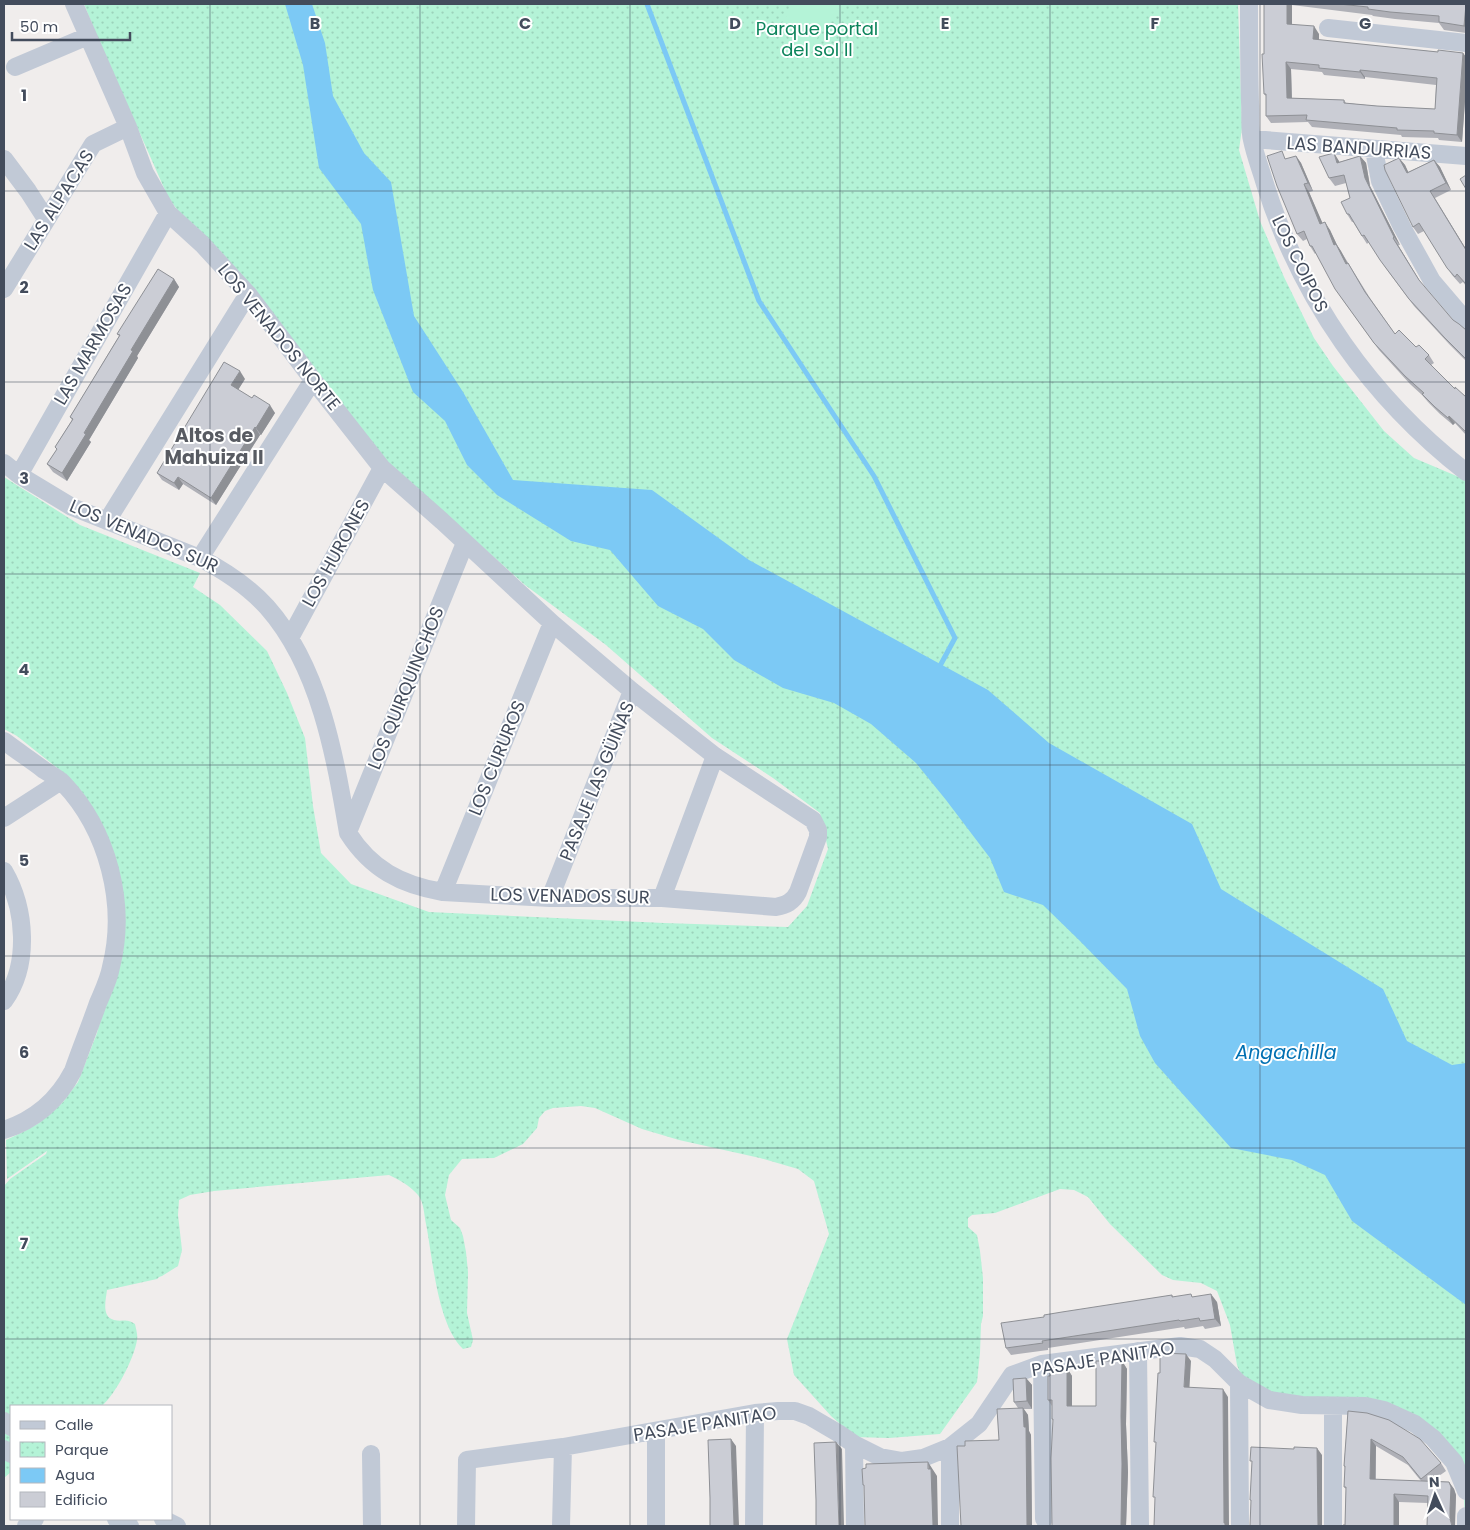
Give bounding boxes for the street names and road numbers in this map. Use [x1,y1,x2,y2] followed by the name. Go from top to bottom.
[1286,130,1432,165] street label: LAS BANDURRIAS
[18,145,99,255] street label: LAS ALPACAS
[1266,211,1335,316] street label: LOS COIPOS
[212,258,347,415] street label: LOS VENADOS NORTE
[48,278,138,409] street label: LAS MARMOSAS
[66,493,222,578] street label: LOS VENADOS SUR
[296,494,375,611] street label: LOS HURONES
[361,603,450,773] street label: LOS QUIRQUINCHOS
[462,697,531,819] street label: LOS CURUROS
[553,697,640,864] street label: PASAJE LAS GÜIÑAS
[490,882,650,909] street label: LOS VENADOS SUR
[1030,1335,1176,1382] street label: PASAJE PANITAO
[632,1400,778,1447] street label: PASAJE PANITAO

